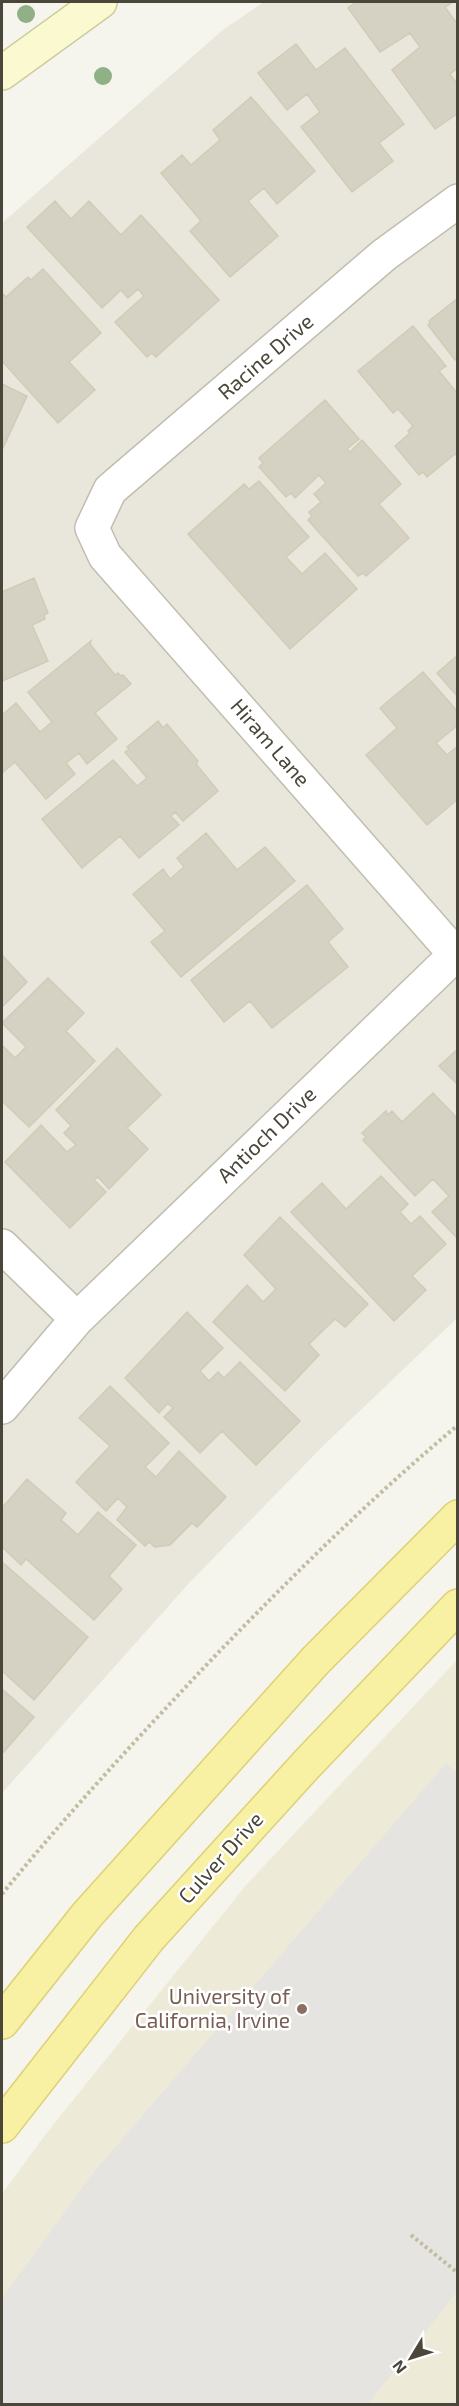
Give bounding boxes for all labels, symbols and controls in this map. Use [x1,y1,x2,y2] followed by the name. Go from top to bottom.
[212,308,318,404] street label: Racine Drive
[226,693,316,791] street label: Hiram Lane
[211,1081,320,1187] street label: Antioch Drive
[172,1806,267,1908] street label: Culver Drive
[135,1983,291,2032] place label: University of California, Irvine
[295,2002,309,2016] marker: University of California, Irvine
[381,2328,441,2388] north arrow
[388,2357,410,2378] text: N

